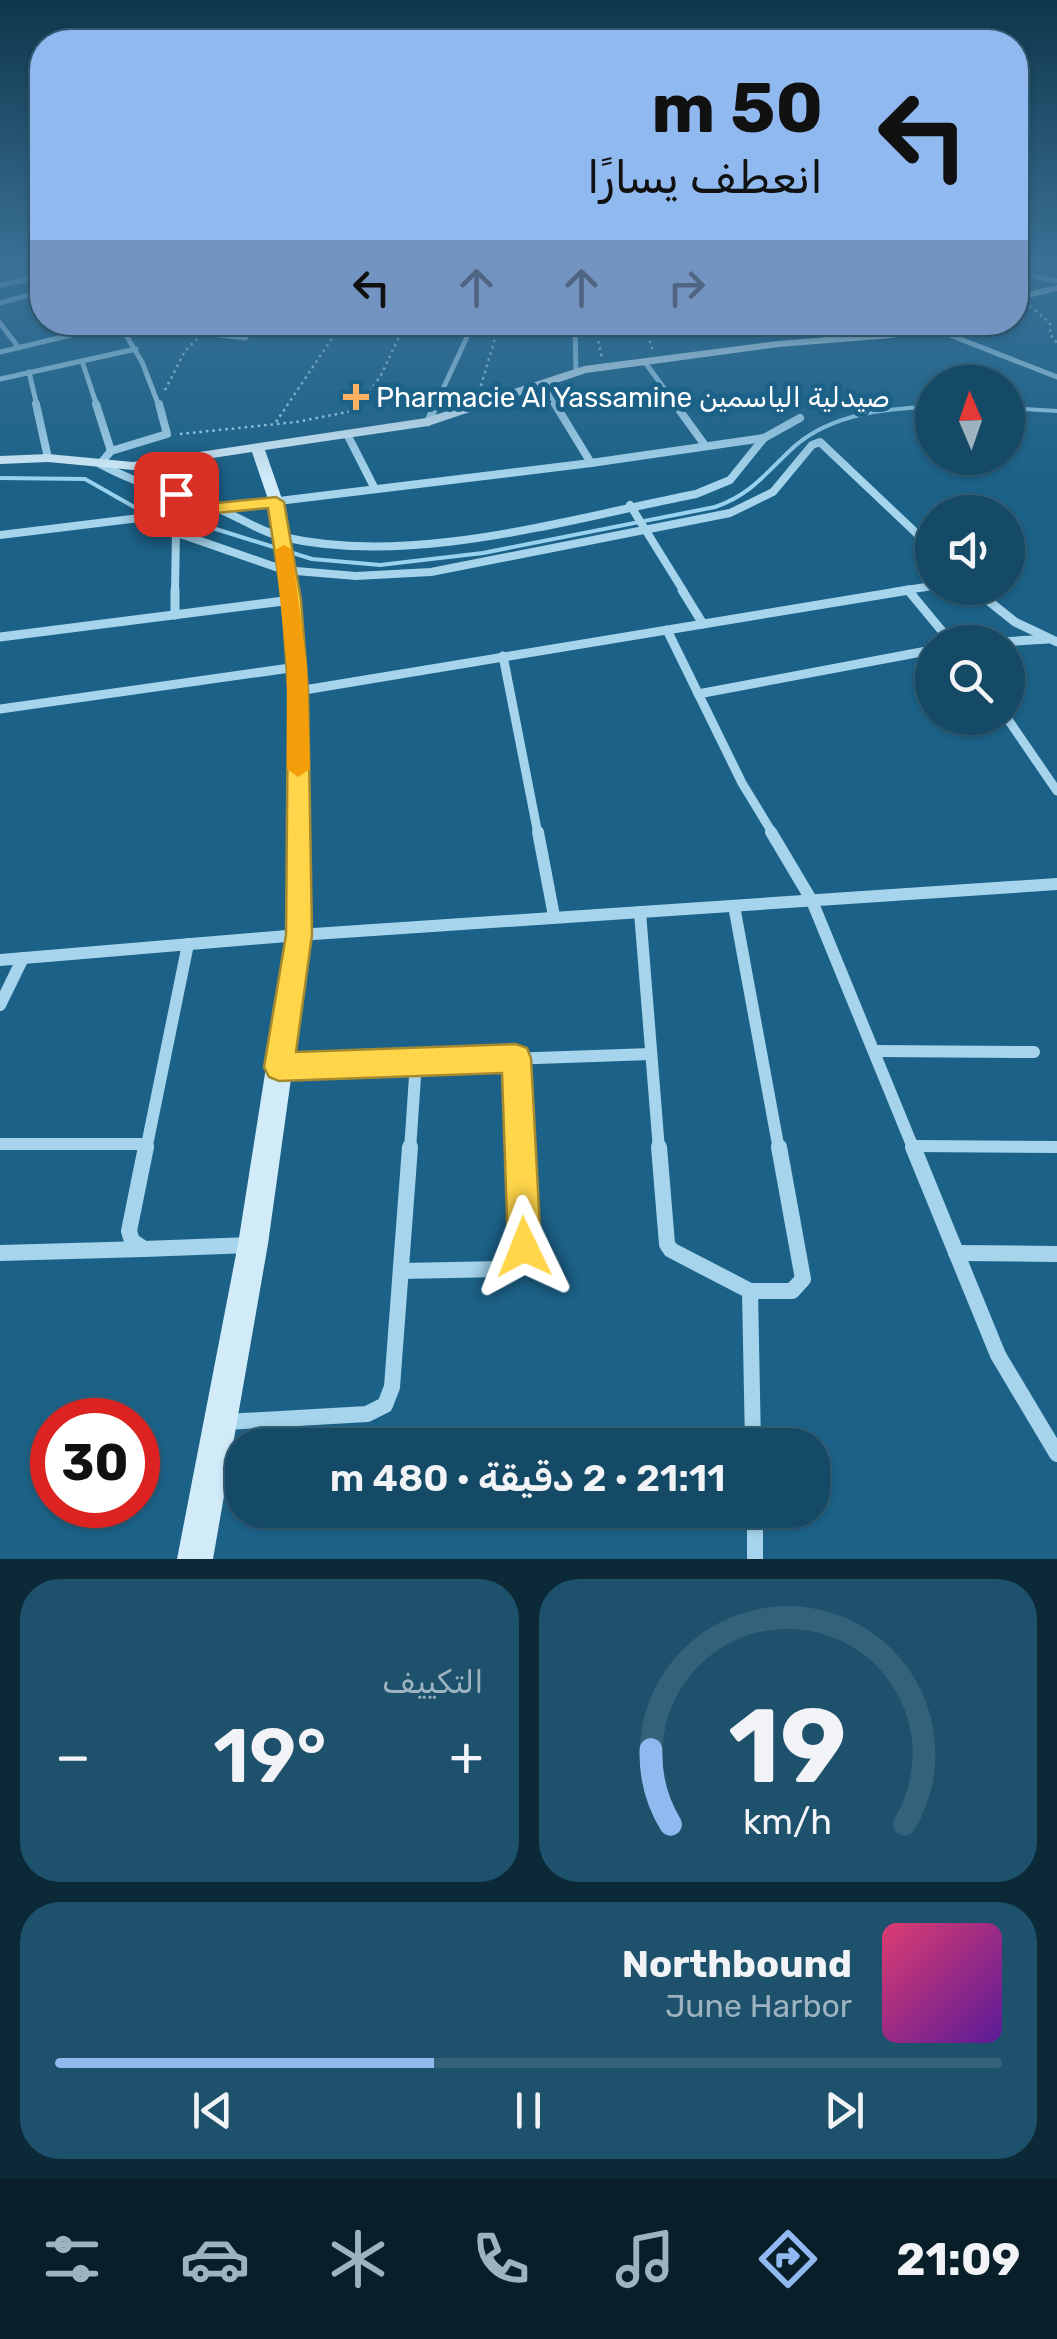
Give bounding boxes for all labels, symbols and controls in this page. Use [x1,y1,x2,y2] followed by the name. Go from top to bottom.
[651,67,823,150] text: 50 m
[858,70,988,200] icon: left
[587,151,823,204] text: انعطف يسارًا
[344,260,399,315] icon: left
[449,260,504,315] icon: ahead
[554,260,609,315] icon: ahead
[659,260,714,315] icon: right
[915,365,1025,475] north arrow
[915,365,1025,735] map controls
[376,381,890,414] place label: Pharmacie Al Yassamine صيدلية الياسمين
[345,386,367,408] marker: Pharmacie Al Yassamine صيدلية الياسمين
[134,452,219,537] pin
[149,467,204,522] icon: arrive
[915,495,1025,605] button: sound
[915,625,1025,735] button: search
[472,1195,576,1299] position arrow
[30,1398,160,1528] speed limit sign: 30
[330,1455,725,1501] text: 21:11 · 2 دقيقة · 480 m
[382,1663,484,1701] text: التكييف
[729,1685,847,1808] text: 19
[213,1712,327,1801] text: 19°
[55,1724,91,1789] text: −
[449,1724,484,1789] text: +
[743,1801,832,1843] text: km/h
[622,1941,852,1987] text: Northbound
[665,1987,852,2025] text: June Harbor
[185,2083,240,2138] icon: previous
[501,2083,556,2138] icon: pause
[817,2083,872,2138] icon: next
[37,2224,107,2294] icon: filters
[180,2224,250,2294] icon: car
[323,2224,393,2294] icon: climate
[466,2224,536,2294] icon: phone
[610,2224,680,2294] icon: music
[753,2224,823,2294] icon: directions
[896,2233,1020,2286] text: 21:09

